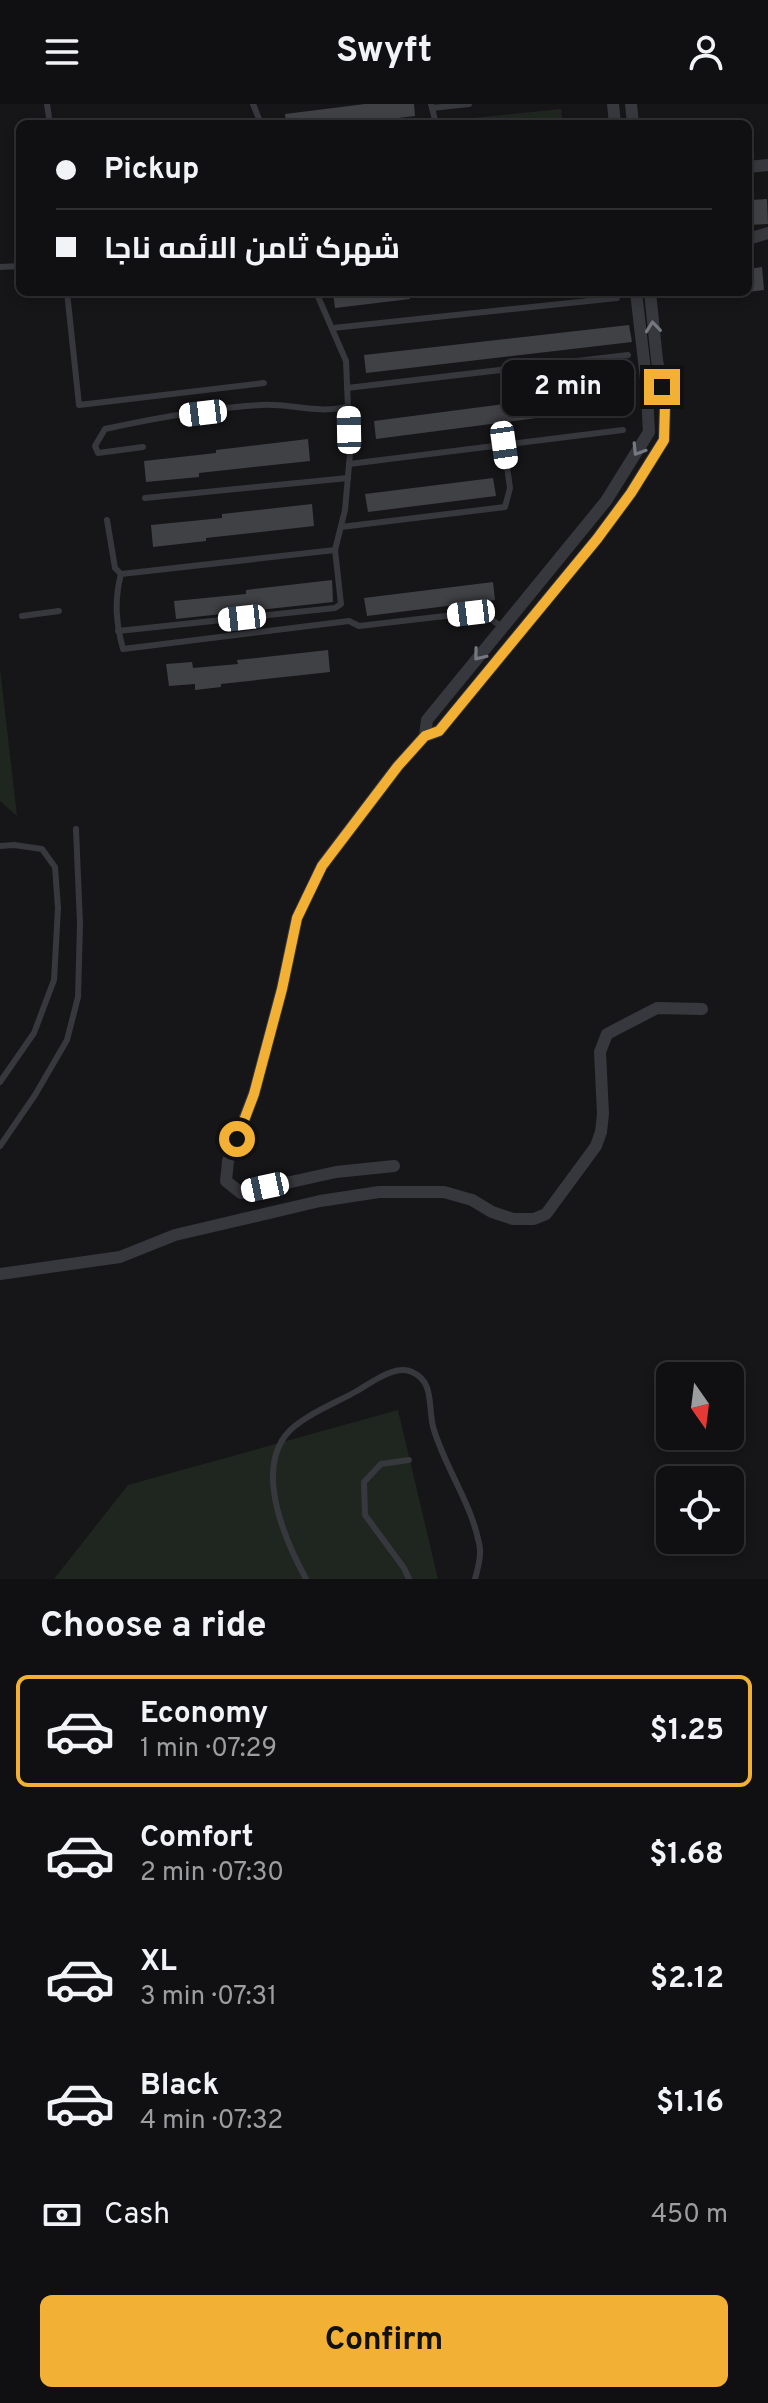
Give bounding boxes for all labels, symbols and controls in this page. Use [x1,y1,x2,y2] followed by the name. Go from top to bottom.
[336,29,432,75] text: Swyft
[40,30,84,74] icon: menu
[684,30,728,74] icon: person
[104,152,199,189] text: Pickup
[104,232,400,269] text: شهرک ثامن الائمه ناجا
[645,320,662,333] one-way arrow
[502,359,634,415] callout: 2 min
[644,369,680,405] route end
[534,371,602,404] text: 2 min
[178,398,228,428] car
[337,406,361,454] car
[489,420,519,470] car
[632,441,647,456] one-way arrow
[446,598,496,628] car
[217,604,267,632] car
[474,646,489,660] one-way arrow
[219,1121,255,1157] route start
[239,1170,291,1204] car
[656,1362,744,1450] north arrow
[656,1362,744,1554] map controls
[656,1466,744,1554] button: locate
[40,1604,266,1650] text: Choose a ride
[44,1695,116,1767] icon: car
[140,1696,268,1733] text: Economy
[650,1713,724,1750] text: $1.25
[140,1733,277,1766] text: 1 min · 07:29
[44,1819,116,1891] icon: car
[140,1820,253,1857] text: Comfort
[649,1837,724,1874] text: $1.68
[140,1857,284,1890] text: 2 min · 07:30
[44,1943,116,2015] icon: car
[140,1944,177,1981] text: XL
[650,1961,724,1998] text: $2.12
[140,1981,277,2014] text: 3 min · 07:31
[44,2067,116,2139] icon: car
[140,2068,219,2105] text: Black
[656,2085,724,2122] text: $1.16
[140,2105,283,2138] text: 4 min · 07:32
[40,2193,84,2237] icon: cash
[104,2197,170,2234] text: Cash
[651,2199,728,2232] text: 450 m
[40,2295,728,2387] button: Confirm

